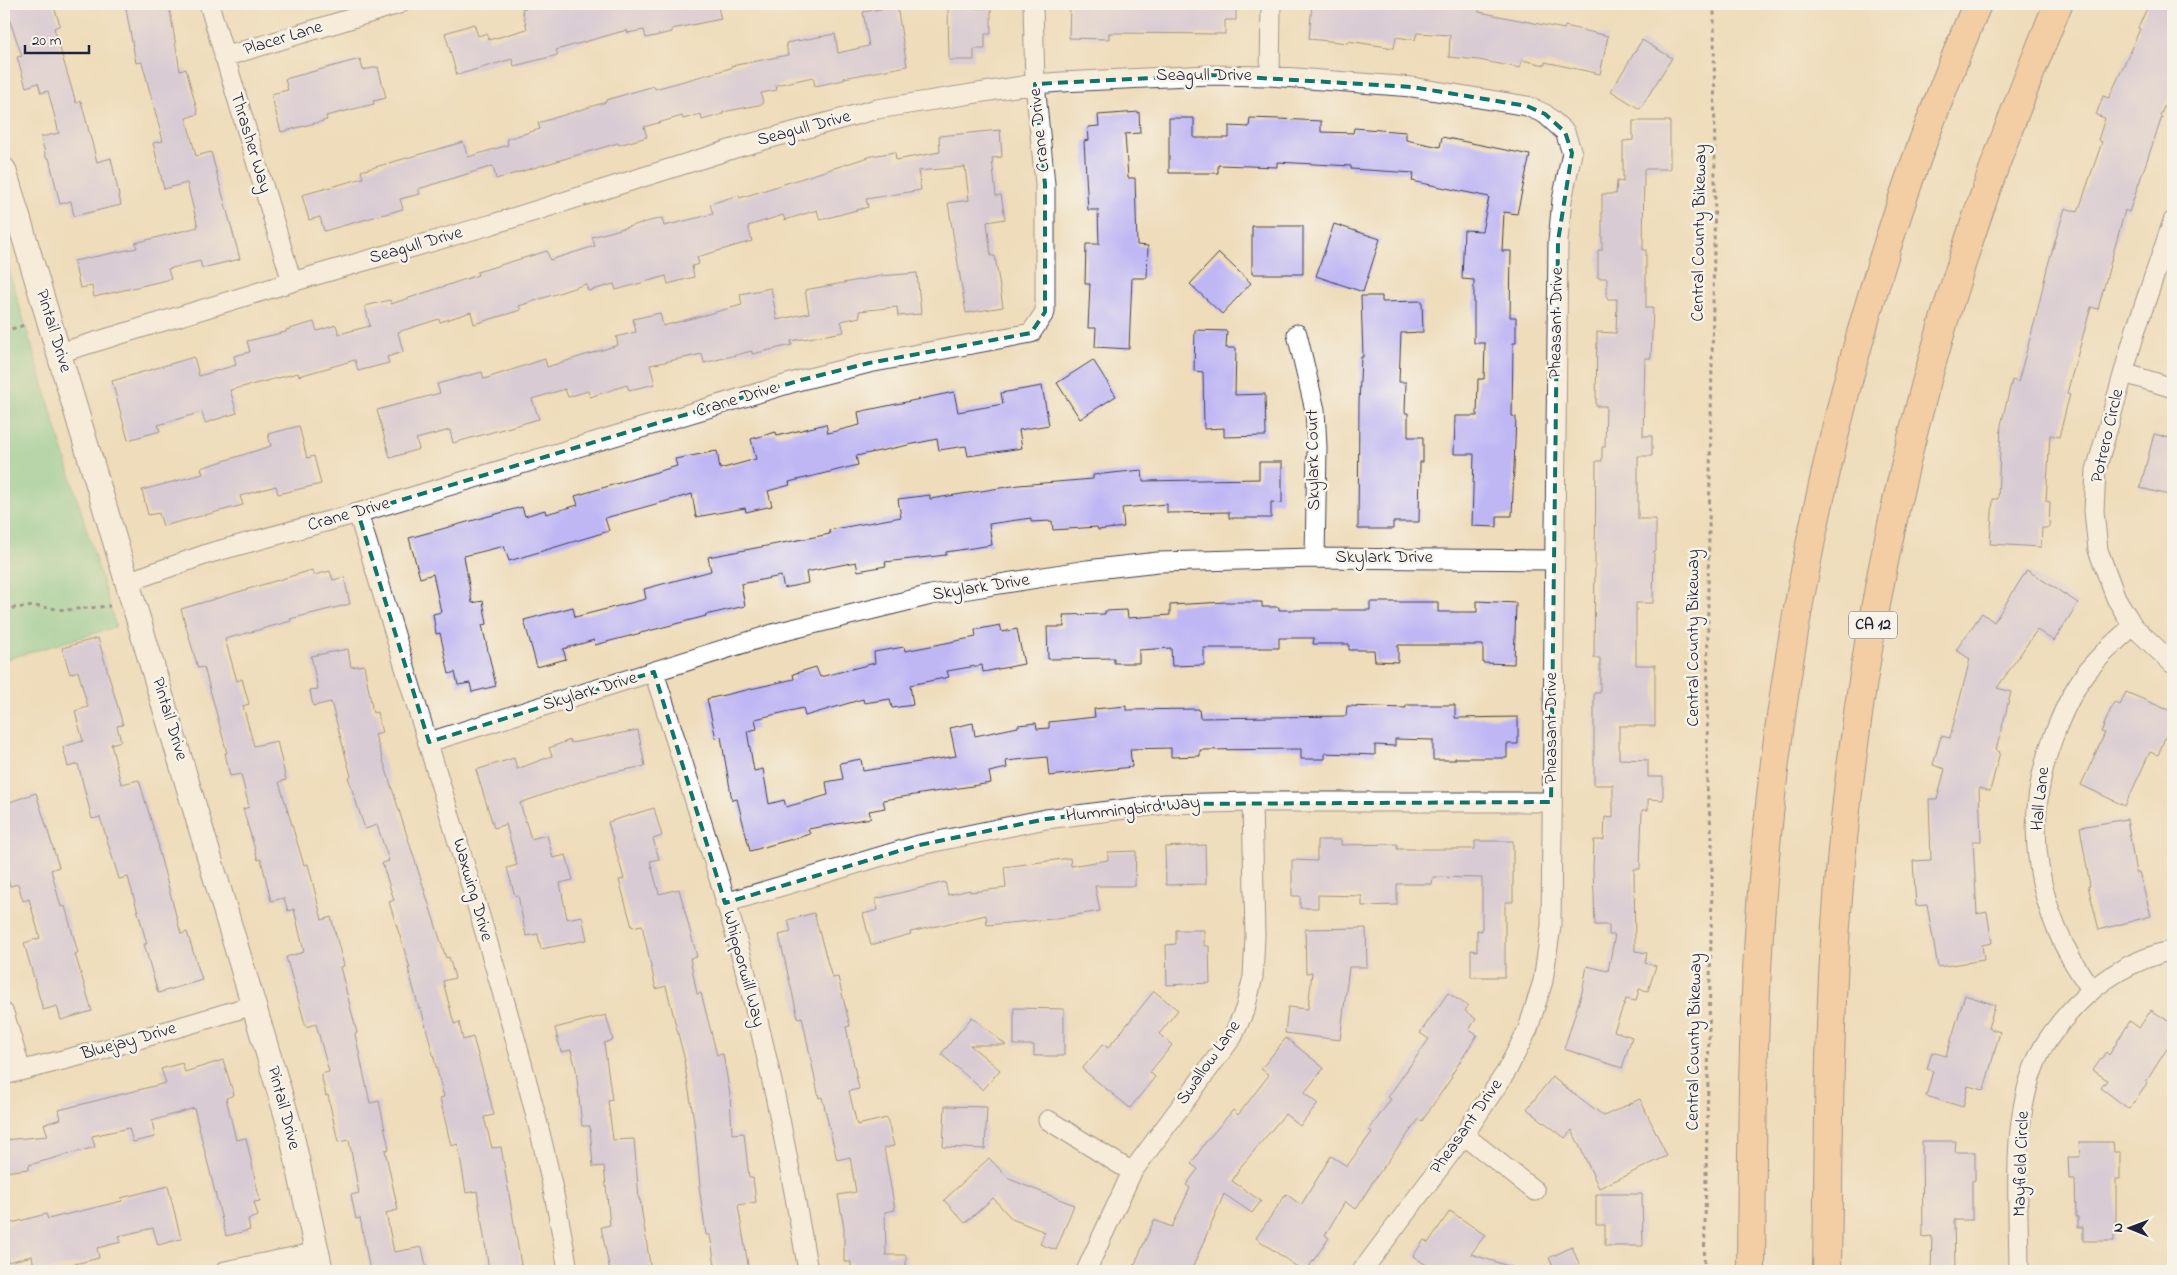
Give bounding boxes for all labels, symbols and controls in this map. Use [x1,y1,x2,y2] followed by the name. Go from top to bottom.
[240,14,327,63] street label: Placer Lane
[25,22,89,54] scale bar
[32,30,62,52] text: 20 m
[1156,63,1253,90] street label: Seagull Drive
[1023,86,1057,173] street label: Crane Drive
[222,90,278,196] street label: Thrasher Way
[754,104,855,155] street label: Seagull Drive
[1685,144,1715,322] street label: Central County Bikeway
[366,220,467,273] street label: Seagull Drive
[1543,266,1571,379] street label: Pheasant Drive
[28,286,78,377] street label: Pintail Drive
[693,375,782,425] street label: Crane Drive
[2085,386,2132,486] street label: Potrero Circle
[1300,409,1328,511] street label: Skylark Court
[305,491,394,539] street label: Crane Drive
[1335,545,1434,571] street label: Skylark Drive
[1681,549,1707,727] street label: Central County Bikeway
[931,567,1032,608] street label: Skylark Drive
[1849,612,1897,638] road number: CA 12
[539,665,641,719] street label: Skylark Drive
[1539,671,1565,784] street label: Pheasant Drive
[144,674,194,765] street label: Pintail Drive
[2025,765,2057,832] street label: Hall Lane
[1065,790,1201,831] street label: Hummingbird Way
[444,836,499,946] street label: Waxwing Drive
[715,908,771,1030] street label: Whipporwill Way
[1680,953,1710,1131] street label: Central County Bikeway
[1170,1015,1248,1111] street label: Swallow Lane
[77,1016,180,1068] street label: Bluejay Drive
[259,1063,307,1154] street label: Pintail Drive
[1424,1073,1510,1180] street label: Pheasant Drive
[2007,1110,2037,1217] street label: Mayfield Circle
[2104,1202,2154,1252] north arrow
[2108,1223,2129,1233] text: N

